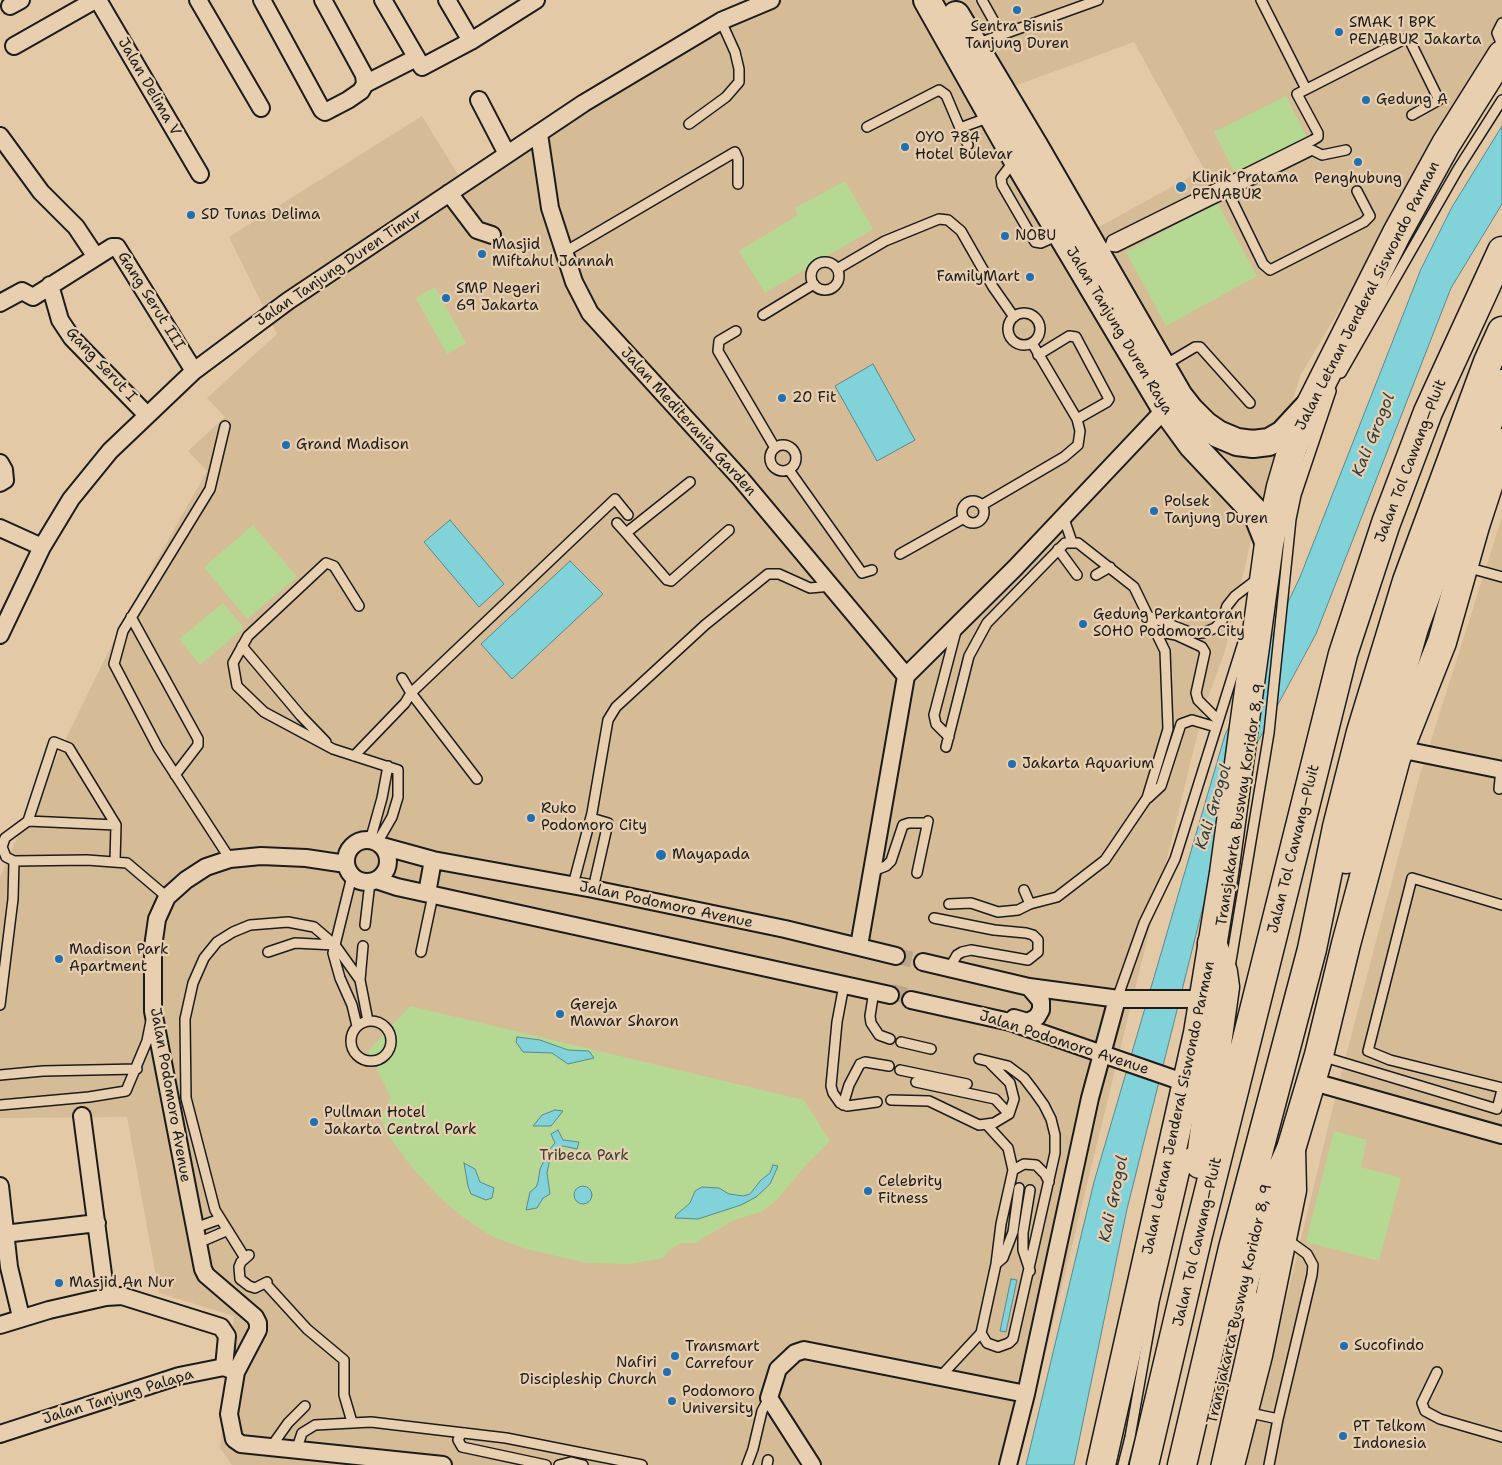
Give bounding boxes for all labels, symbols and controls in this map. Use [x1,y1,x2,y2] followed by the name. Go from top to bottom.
[1011,4,1023,16] marker: Sentra Bisnis Tanjung Duren
[1349,14,1481,49] place label: SMAK 1 BPK PENABUR Jakarta
[965,18,1069,53] place label: Sentra Bisnis Tanjung Duren
[1333,26,1345,38] marker: SMAK 1 BPK PENABUR Jakarta
[114,35,184,139] street label: Jalan Delima V
[1376,91,1448,109] place label: Gedung A
[1360,94,1372,106] marker: Gedung A
[915,129,1013,164] place label: OYO 784 Hotel Bulevar
[899,141,911,153] marker: OYO 784 Hotel Bulevar
[1352,156,1364,168] marker: Penghubung
[1292,158,1444,434] street label: Jalan Letnan Jenderal Siswondo Parman
[1192,169,1298,204] place label: Klinik Pratama PENABUR
[1314,170,1402,188] place label: Penghubung
[1174,180,1188,194] marker: Klinik Pratama PENABUR
[201,206,320,224] place label: SD Tunas Delima
[252,206,426,330] street label: Jalan Tanjung Duren Timur
[185,209,197,221] marker: SD Tunas Delima
[1015,227,1056,245] place label: NOBU
[999,230,1011,242] marker: NOBU
[492,236,614,271] place label: Masjid Miftahul Jannah
[1062,244,1176,418] street label: Jalan Tanjung Duren Raya
[476,248,488,260] marker: Masjid Miftahul Jannah
[114,249,188,353] street label: Gang Serut III
[937,268,1020,286] place label: FamilyMart
[1024,271,1036,283] marker: FamilyMart
[456,280,540,315] place label: SMP Negeri 69 Jakarta
[440,292,452,304] marker: SMP Negeri 69 Jakarta
[62,324,140,406] street label: Gang Serut I
[617,344,759,500] street label: Jalan Mediterania Garden
[1372,377,1450,545] street label: Jalan Tol Cawang–Pluit
[792,389,837,407] place label: 20 Fit
[1349,391,1399,479] water label: Kali Grogol
[776,392,788,404] marker: 20 Fit
[296,436,409,454] place label: Grand Madison
[280,439,292,451] marker: Grand Madison
[1164,493,1268,528] place label: Polsek Tanjung Duren
[1148,505,1160,517] marker: Polsek Tanjung Duren
[1093,606,1245,641] place label: Gedung Perkantoran SOHO Podomoro City
[1077,618,1089,630] marker: Gedung Perkantoran SOHO Podomoro City
[1213,682,1269,928] street label: Transjakarta Busway Koridor 8, 9
[1022,755,1154,773] place label: Jakarta Aquarium
[1006,758,1018,770] marker: Jakarta Aquarium
[1192,762,1236,852] water label: Kali Grogol
[1264,763,1324,935] street label: Jalan Tol Cawang–Pluit
[541,800,647,835] place label: Ruko Podomoro City
[525,812,537,824] marker: Ruko Podomoro City
[672,846,750,864] place label: Mayapada
[654,848,668,862] marker: Mayapada
[578,878,754,932] street label: Jalan Podomoro Avenue
[69,941,169,976] place label: Madison Park Apartment
[53,953,65,965] marker: Madison Park Apartment
[1139,960,1219,1256] street label: Jalan Letnan Jenderal Siswondo Parman
[570,996,679,1031] place label: Gereja Mawar Sharon
[146,1006,194,1184] street label: Jalan Podomoro Avenue
[977,1007,1151,1079] street label: Jalan Podomoro Avenue
[554,1008,566,1020] marker: Gereja Mawar Sharon
[324,1104,477,1139] place label: Pullman Hotel Jakarta Central Park
[308,1116,320,1128] marker: Pullman Hotel Jakarta Central Park
[539,1147,629,1165] park label: Tribeca Park
[1095,1154,1133,1244] water label: Kali Grogol
[1170,1155,1226,1329] street label: Jalan Tol Cawang–Pluit
[878,1173,942,1208] place label: Celebrity Fitness
[1204,1182,1276,1426] street label: Transjakarta Busway Koridor 8, 9
[862,1185,874,1197] marker: Celebrity Fitness
[69,1274,174,1292] place label: Masjid An Nur
[53,1277,65,1289] marker: Masjid An Nur
[1354,1337,1424,1355] place label: Sucofindo
[685,1338,760,1373] place label: Transmart Carrefour
[1338,1340,1350,1352] marker: Sucofindo
[669,1350,681,1362] marker: Transmart Carrefour
[520,1354,657,1389] place label: Nafiri Discipleship Church
[40,1365,196,1429] street label: Jalan Tanjung Palapa
[661,1366,673,1378] marker: Nafiri Discipleship Church
[682,1383,755,1418] place label: Podomoro University
[666,1395,678,1407] marker: Podomoro University
[1353,1418,1426,1453] place label: PT Telkom Indonesia
[1337,1430,1349,1442] marker: PT Telkom Indonesia

